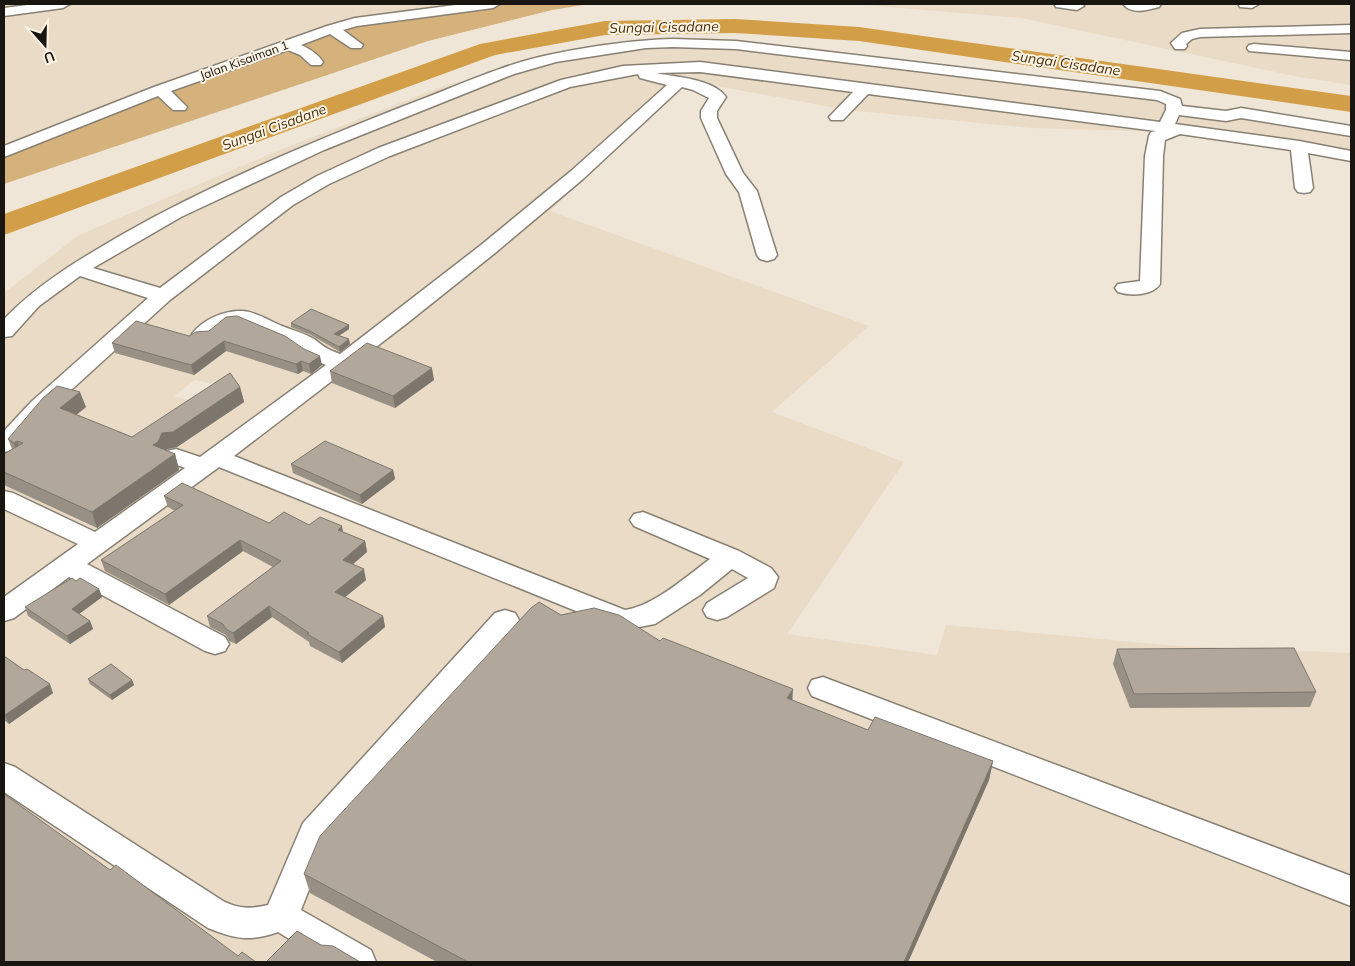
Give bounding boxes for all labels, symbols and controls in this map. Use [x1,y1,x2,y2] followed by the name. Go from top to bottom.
[609,17,719,37] water label: Sungai Cisadane
[20,20,70,70] north arrow
[198,37,290,83] street label: Jalan Kisaiman 1
[1010,46,1122,80] water label: Sungai Cisadane
[41,47,57,67] text: U
[219,100,329,154] water label: Sungai Cisadane

